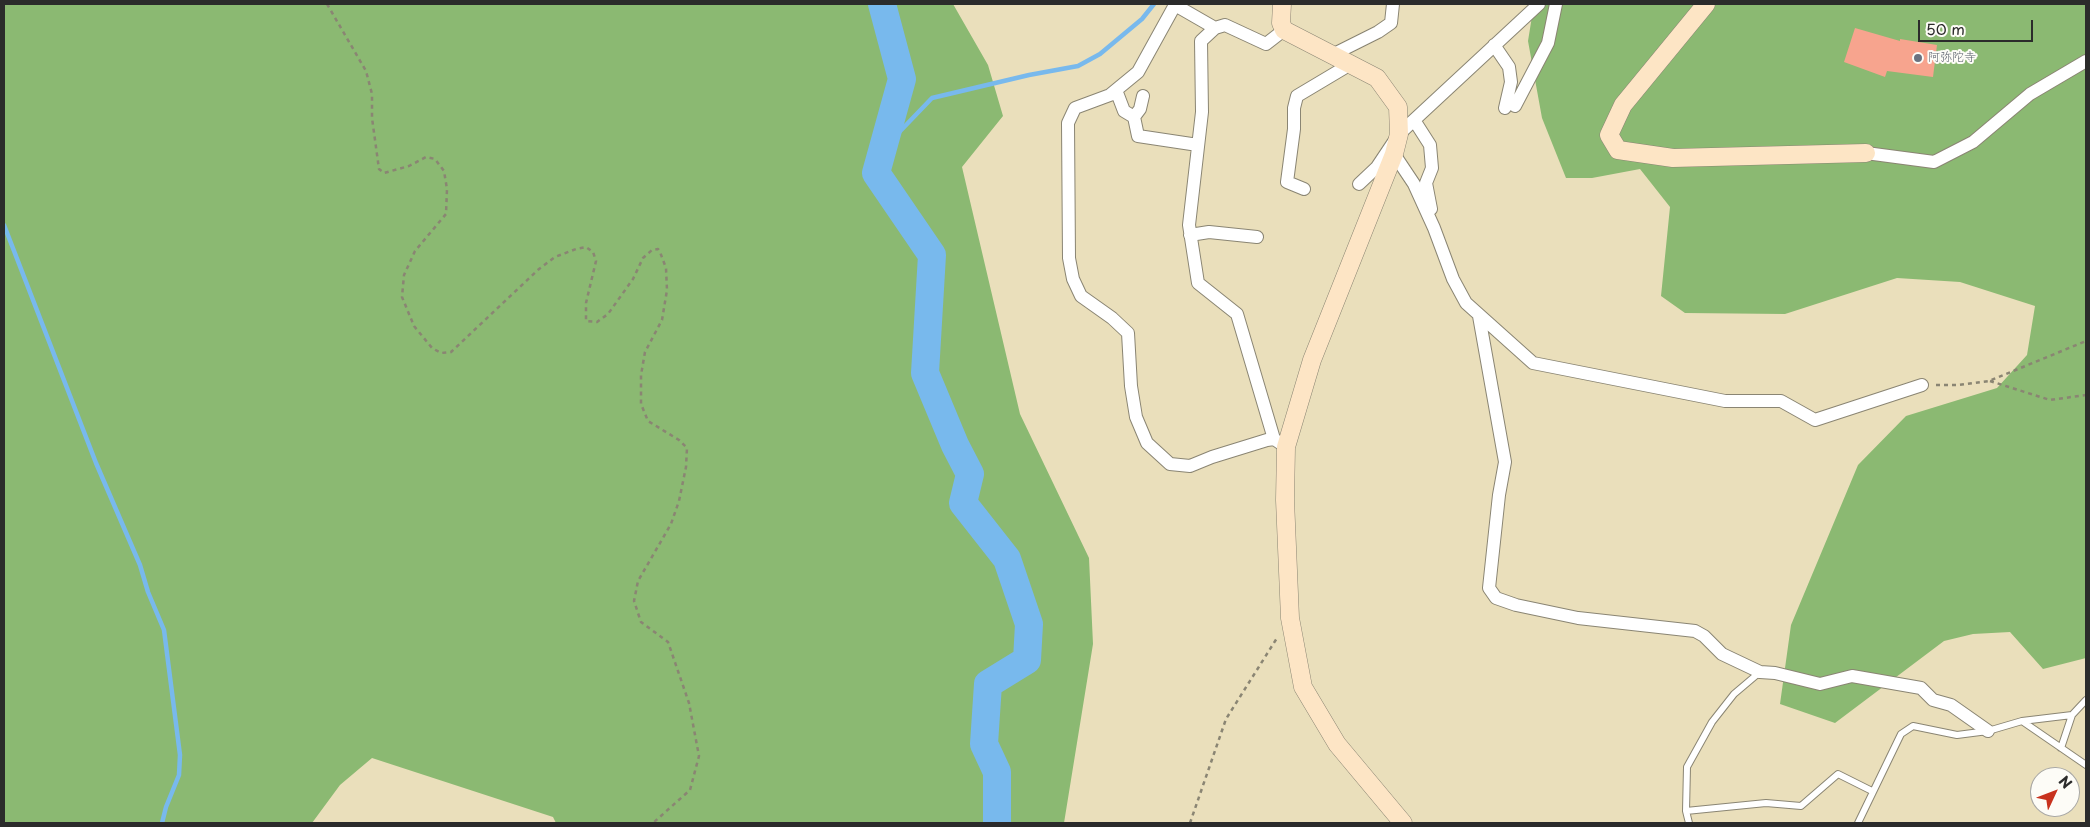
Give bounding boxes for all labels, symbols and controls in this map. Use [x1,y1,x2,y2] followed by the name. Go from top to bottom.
[1920,10,2035,42] scale bar
[1926,17,1965,40] text: 50 m
[1928,51,1976,65] place label: 阿弥陀寺
[1912,52,1924,64] marker: 阿弥陀寺
[2030,767,2080,817] north arrow
[2054,771,2077,793] text: N

